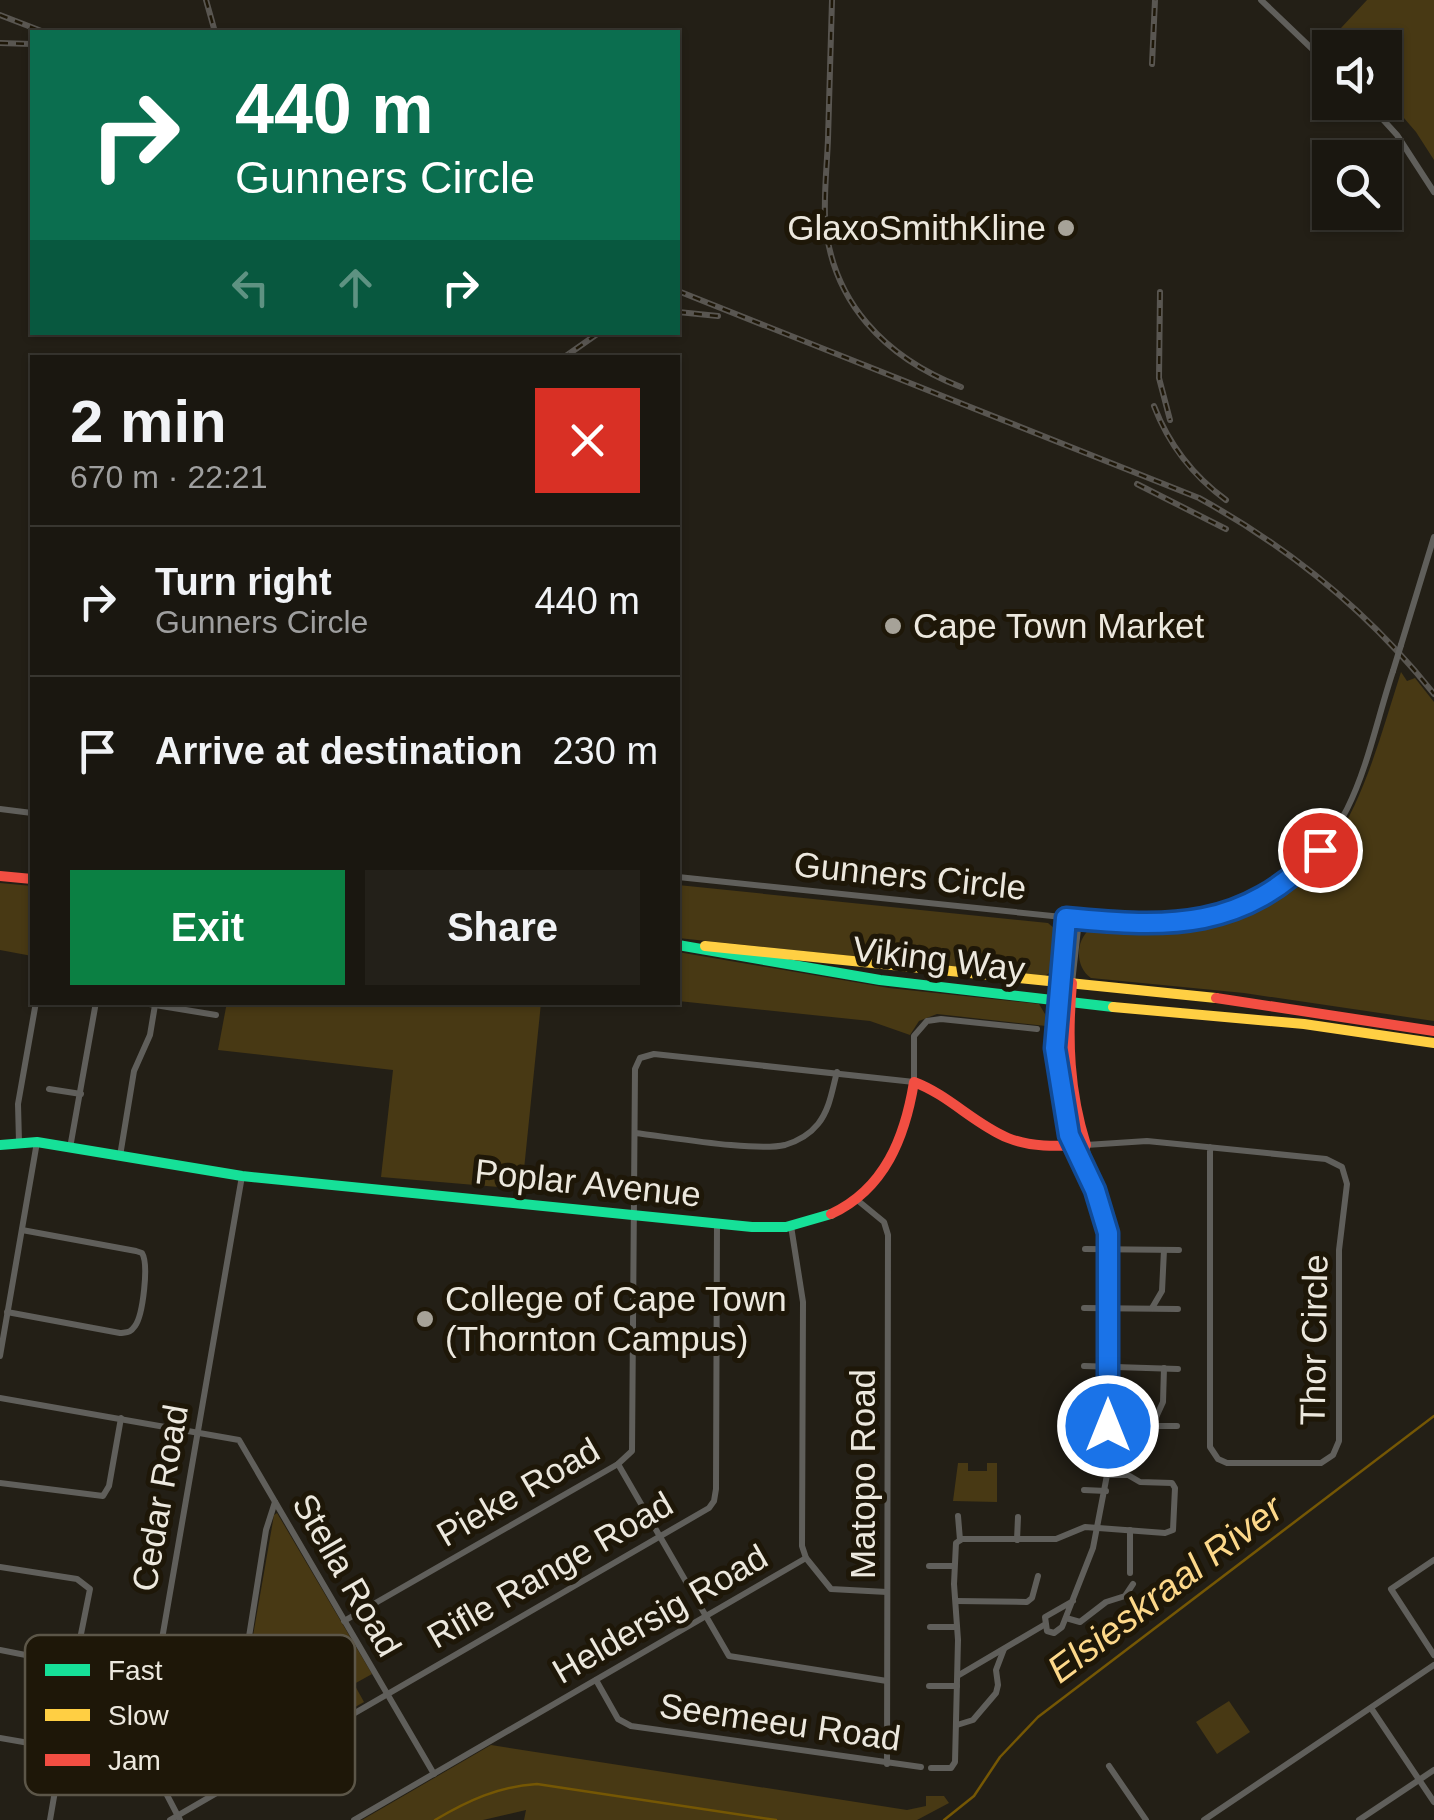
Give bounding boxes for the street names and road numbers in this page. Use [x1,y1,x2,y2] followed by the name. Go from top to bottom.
[792,844,1028,907] street label: Gunners Circle
[851,929,1028,988] street label: Viking Way
[473,1151,703,1214] street label: Poplar Avenue
[1293,1254,1334,1426] street label: Thor Circle
[843,1369,882,1579] street label: Matopo Road
[124,1402,195,1594] street label: Cedar Road
[430,1429,606,1554] street label: Pieke Road
[420,1484,679,1656] street label: Rifle Range Road
[285,1487,410,1663] street label: Stella Road
[546,1536,774,1691] street label: Heldersig Road
[657,1685,903,1758] street label: Seemeeu Road

